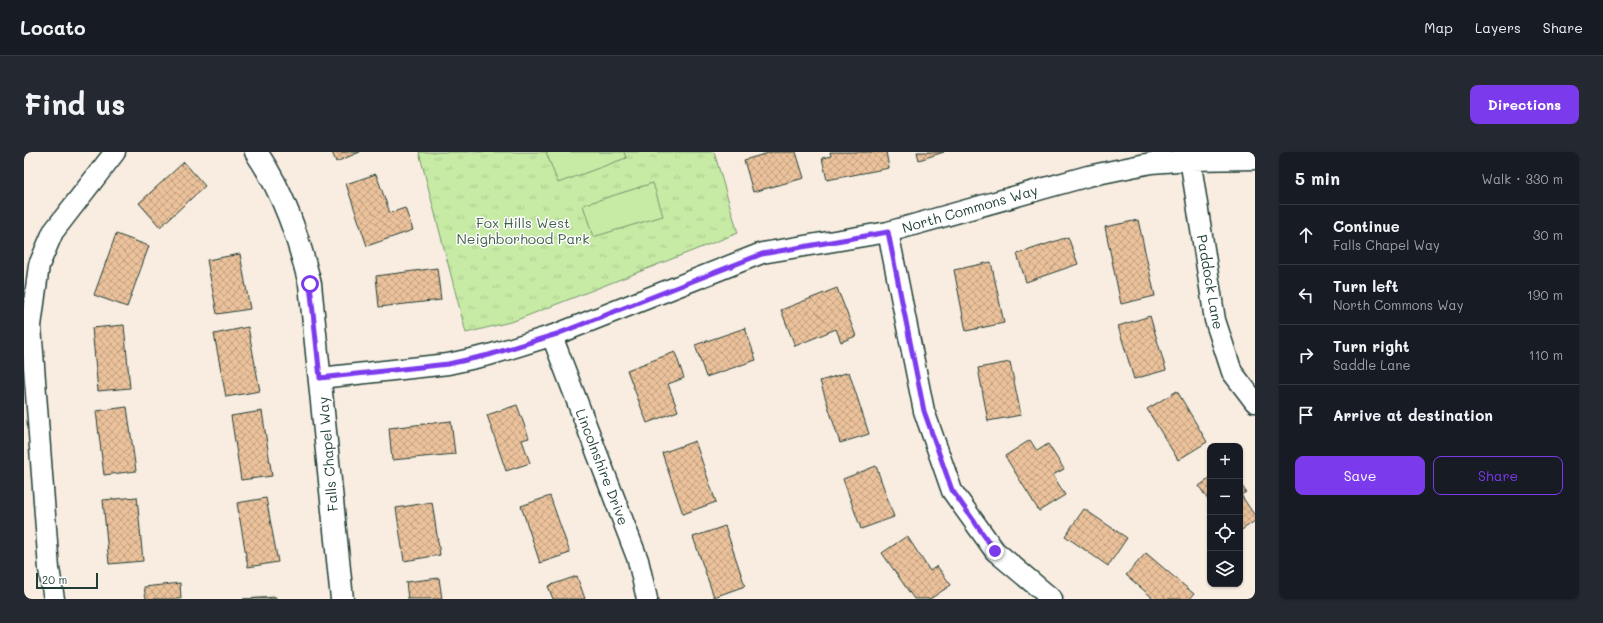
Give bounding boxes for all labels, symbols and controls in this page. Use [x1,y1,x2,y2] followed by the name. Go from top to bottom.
[20,15,86,40] text: Locato
[1424,18,1453,37] text: Map
[1475,18,1521,37] text: Layers
[1543,18,1583,37] text: Share
[1470,85,1579,124] button: Directions
[24,86,125,122] text: Find us
[1295,167,1340,189] text: 5 min
[1482,170,1563,187] text: Walk · 330 m
[900,180,1040,237] street label: North Commons Way
[456,213,590,248] park label: Fox Hills West Neighborhood Park
[1333,216,1400,236] text: Continue
[1295,224,1317,246] icon: ahead
[1533,226,1563,243] text: 30 m
[1193,233,1228,331] street label: Paddock Lane
[1333,236,1440,253] text: Falls Chapel Way
[301,275,319,293] route start
[1333,276,1398,296] text: Turn left
[1295,284,1317,306] icon: left
[1527,286,1563,303] text: 190 m
[1333,296,1463,313] text: North Commons Way
[1333,336,1410,356] text: Turn right
[1295,344,1317,366] icon: right
[1529,346,1563,363] text: 110 m
[1333,356,1411,373] text: Saddle Lane
[313,396,342,512] street label: Falls Chapel Way
[1295,404,1317,426] icon: arrive
[1333,405,1493,425] text: Arrive at destination
[571,406,633,528] street label: Lincolnshire Drive
[1207,443,1243,587] map controls
[1207,443,1243,479] button: +
[1295,456,1425,495] button: Save
[1433,456,1563,495] button: Share
[1207,479,1243,515] button: −
[1207,515,1243,551] button: locate
[986,542,1004,560] route end
[1207,551,1243,587] button: layers
[36,571,98,590] scale bar
[42,572,67,587] text: 20 m

